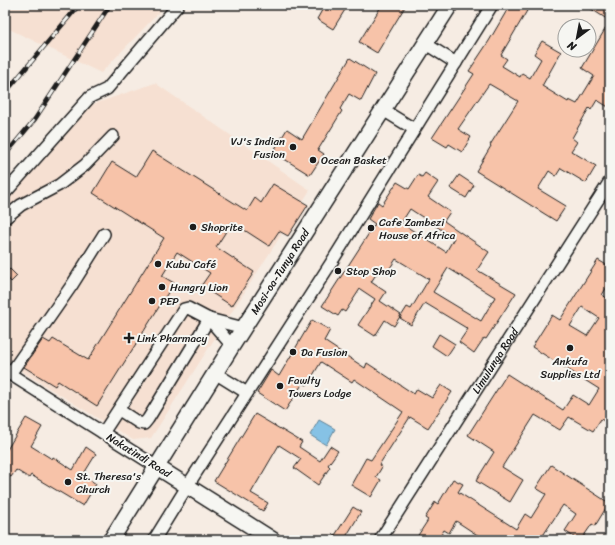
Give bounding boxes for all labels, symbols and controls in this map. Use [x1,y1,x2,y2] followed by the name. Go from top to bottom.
[557,18,597,58] north arrow
[563,36,581,57] text: N
[231,132,285,164] place label: VJ's Indian Fusion
[288,142,298,152] marker: VJ's Indian Fusion
[321,151,387,170] place label: Ocean Basket
[308,155,318,165] marker: Ocean Basket
[379,213,456,245] place label: Cafe Zambezi House of Africa
[201,218,243,237] place label: Shoprite
[188,222,198,232] marker: Shoprite
[366,223,376,233] marker: Cafe Zambezi House of Africa
[245,224,315,318] street label: Mosi-oa-Tunya Road
[166,255,217,274] place label: Kubu Café
[153,259,163,269] marker: Kubu Café
[346,262,396,281] place label: Stop Shop
[333,266,343,276] marker: Stop Shop
[170,278,228,297] place label: Hungry Lion
[157,282,167,292] marker: Hungry Lion
[160,292,179,311] place label: PEP
[147,296,157,306] marker: PEP
[467,323,524,398] street label: Limulunga Road
[137,329,207,348] place label: Link Pharmacy
[124,333,134,343] marker: Link Pharmacy
[301,343,348,362] place label: Da Fusion
[565,343,575,353] marker: Ankufa Supplies Ltd
[288,347,298,357] marker: Da Fusion
[540,352,601,384] place label: Ankufa Supplies Ltd
[288,371,352,403] place label: Fawlty Towers Lodge
[275,381,285,391] marker: Fawlty Towers Lodge
[102,428,176,484] street label: Nakatindi Road
[76,467,142,499] place label: St. Theresa's Church
[63,477,73,487] marker: St. Theresa's Church

